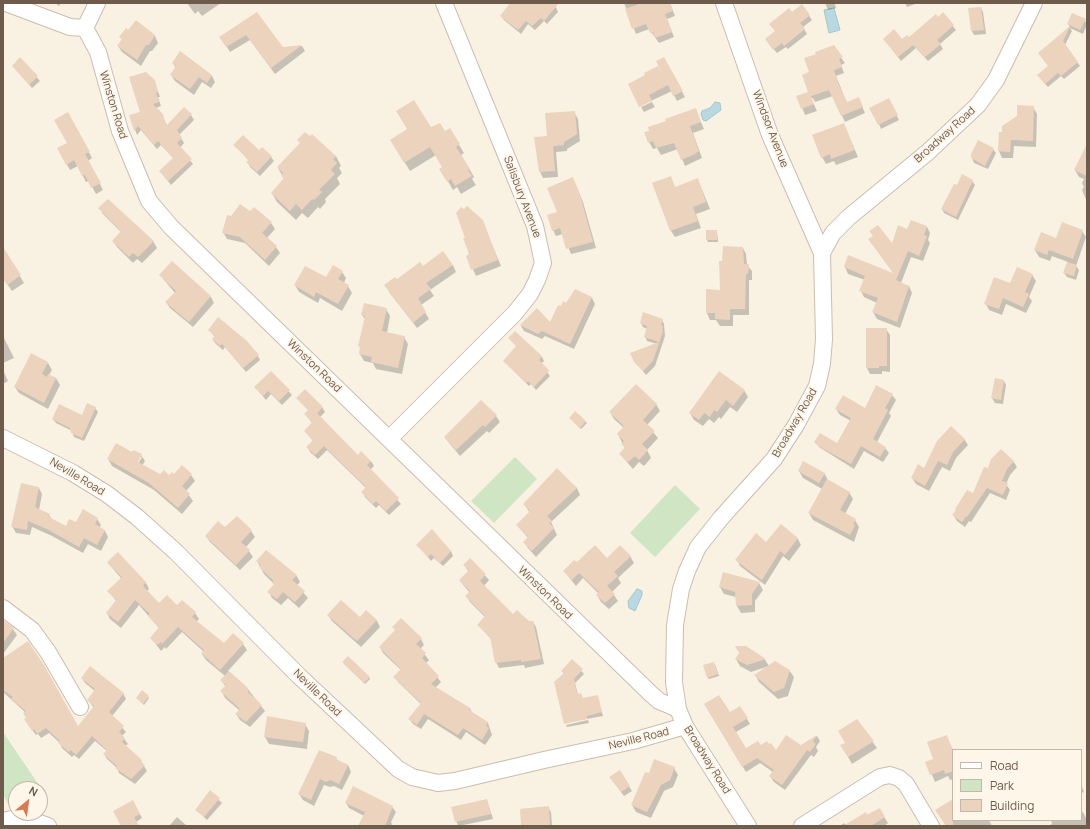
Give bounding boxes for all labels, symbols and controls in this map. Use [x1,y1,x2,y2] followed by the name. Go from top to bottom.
[96,69,130,141] street label: Winston Road
[749,88,791,170] street label: Windsor Avenue
[912,104,978,166] street label: Broadway Road
[500,154,544,240] street label: Salisbury Avenue
[284,337,344,395] street label: Winston Road
[770,386,820,460] street label: Broadway Road
[47,455,107,499] street label: Neville Road
[515,564,575,622] street label: Winston Road
[290,667,344,719] street label: Neville Road
[681,724,733,796] street label: Broadway Road
[607,725,671,753] street label: Neville Road
[952,749,1082,821] legend
[990,757,1018,774] text: Road
[990,777,1014,794] text: Park
[8,781,48,821] north arrow
[26,782,41,799] text: N
[990,797,1034,814] text: Building

